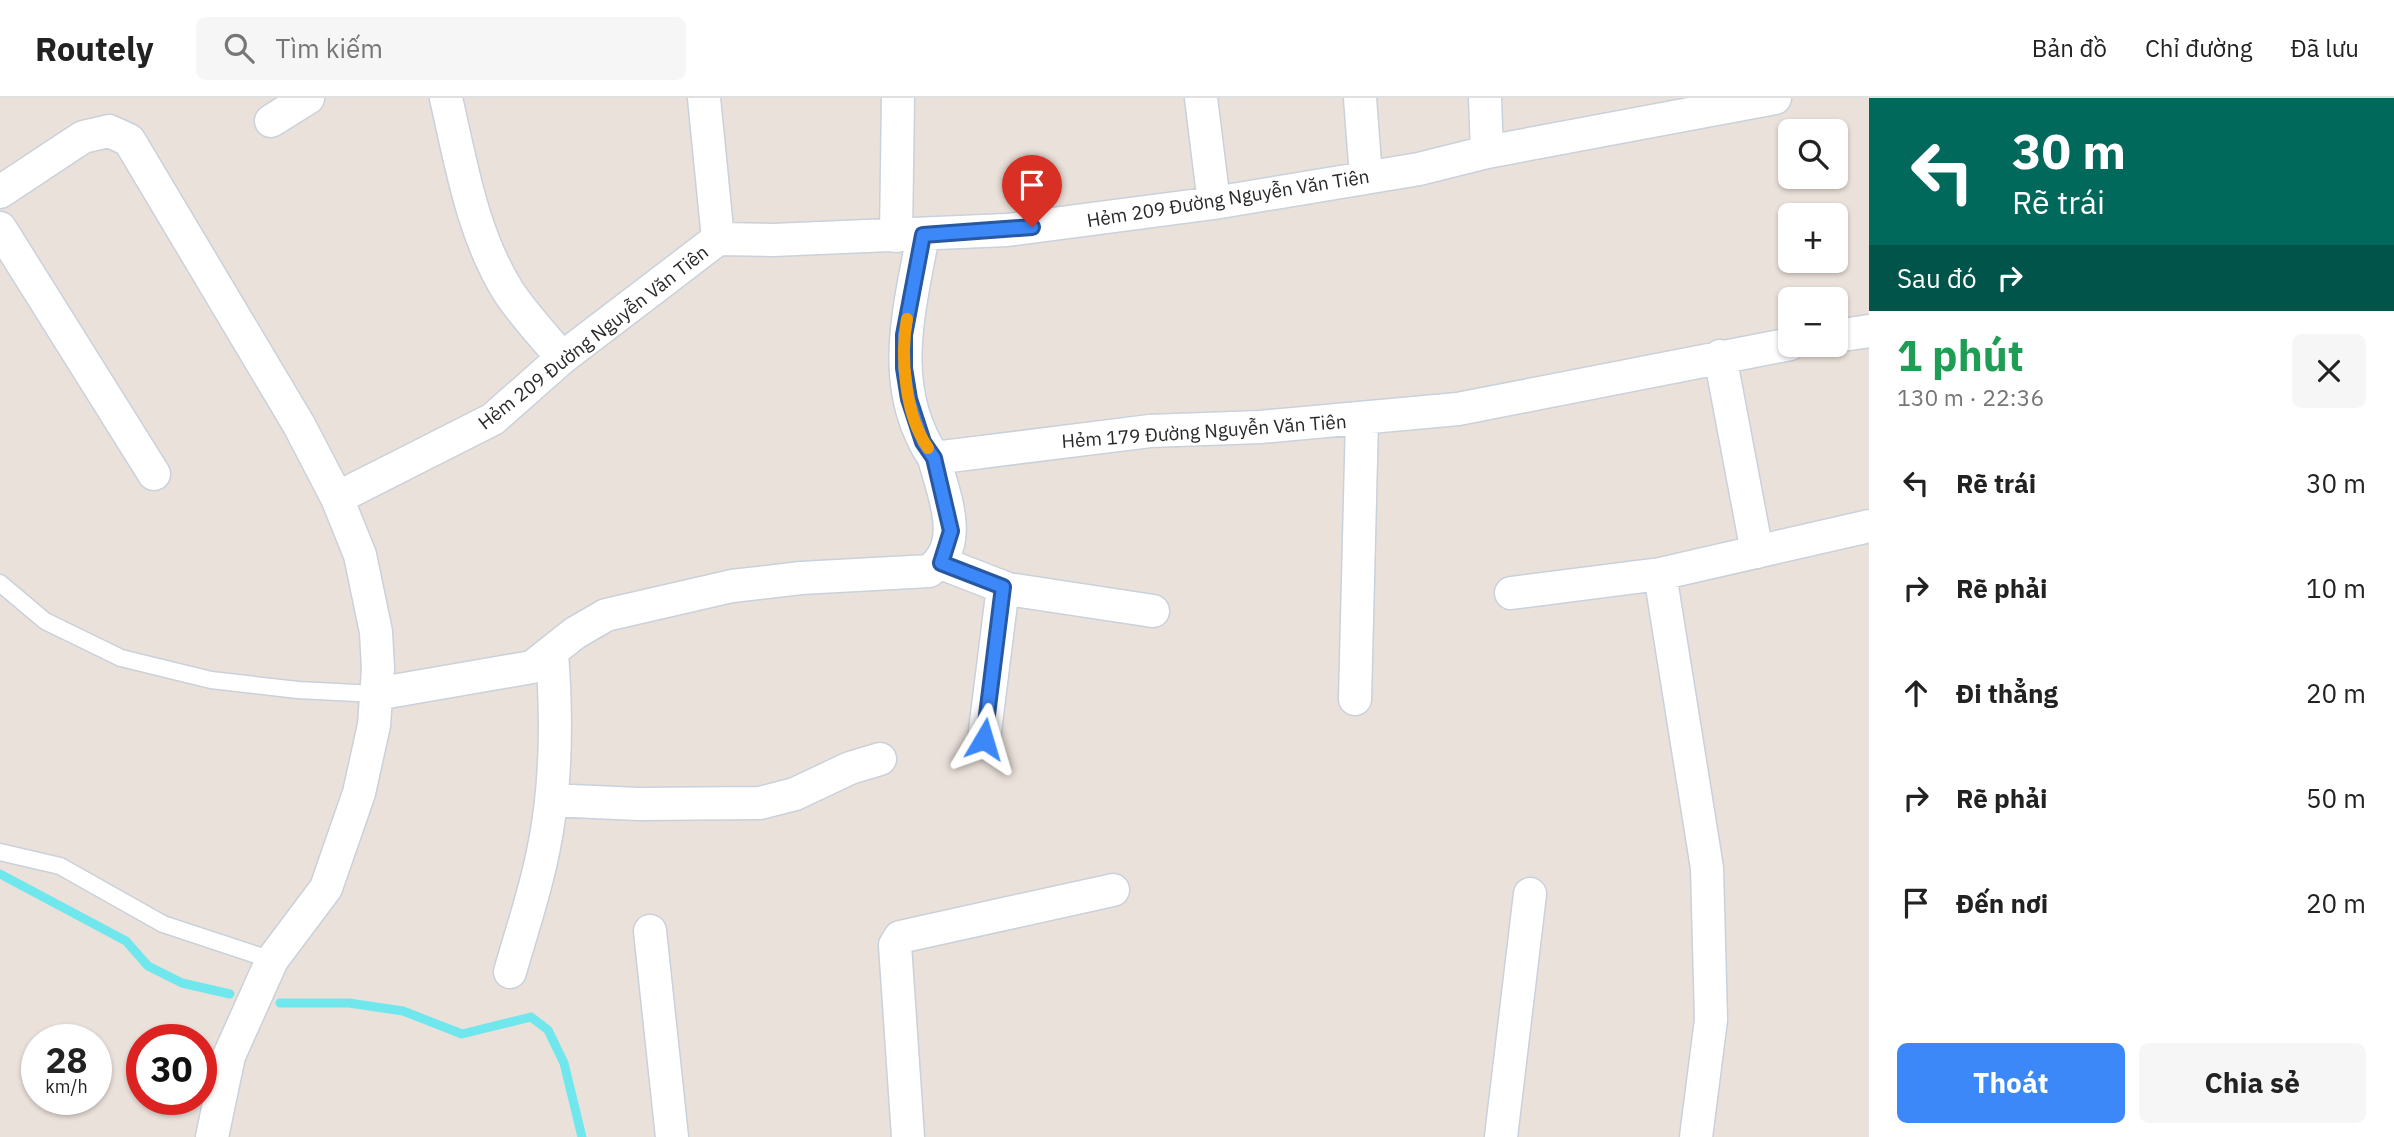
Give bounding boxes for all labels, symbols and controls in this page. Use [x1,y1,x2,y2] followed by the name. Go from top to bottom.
[196,17,686,80] search box
[35,27,154,70] text: Routely
[220,29,258,67] icon: search
[276,31,383,65] text: Tìm kiếm
[2032,32,2107,64] text: Bản đồ
[2145,32,2253,64] text: Chỉ đường
[2291,32,2359,64] text: Đã lưu
[1778,119,1848,357] map controls
[1778,119,1848,189] button: search
[2012,119,2126,182] text: 30 m
[1897,126,1988,217] icon: left
[1002,155,1062,227] pin
[1085,164,1371,232] street label: Hẻm 209 Đường Nguyễn Văn Tiên
[1013,166,1051,204] icon: arrive
[2012,181,2105,223] text: Rẽ trái
[1778,203,1848,273] button: +
[473,240,713,434] street label: Hẻm 209 Đường Nguyễn Văn Tiên
[1991,259,2029,297] icon: right
[1897,261,1977,295] text: Sau đó
[1778,287,1848,357] button: −
[1897,328,2024,383] text: 1 phút
[2292,334,2366,408] button: close
[1897,382,2044,412] text: 130 m · 22:36
[1061,409,1347,453] street label: Hẻm 179 Đường Nguyễn Văn Tiên
[1897,464,1935,502] icon: left
[1956,466,2036,500] text: Rẽ trái
[2306,466,2366,500] text: 30 m
[1897,569,1935,607] icon: right
[1956,571,2047,605] text: Rẽ phải
[2306,571,2366,605] text: 10 m
[1897,674,1935,712] icon: ahead
[1956,676,2058,710] text: Đi thẳng
[2306,676,2366,710] text: 20 m
[947,702,1021,776] position arrow
[1897,779,1935,817] icon: right
[1956,781,2047,815] text: Rẽ phải
[2306,781,2366,815] text: 50 m
[1897,884,1935,922] icon: arrive
[1956,886,2048,920] text: Đến nơi
[2306,886,2366,920] text: 20 m
[126,1024,217,1115] speed limit sign: 30
[45,1037,88,1083] text: 28
[1897,1043,2125,1123] button: Thoát
[2139,1043,2366,1123] button: Chia sẻ
[45,1075,88,1098] text: km/h

